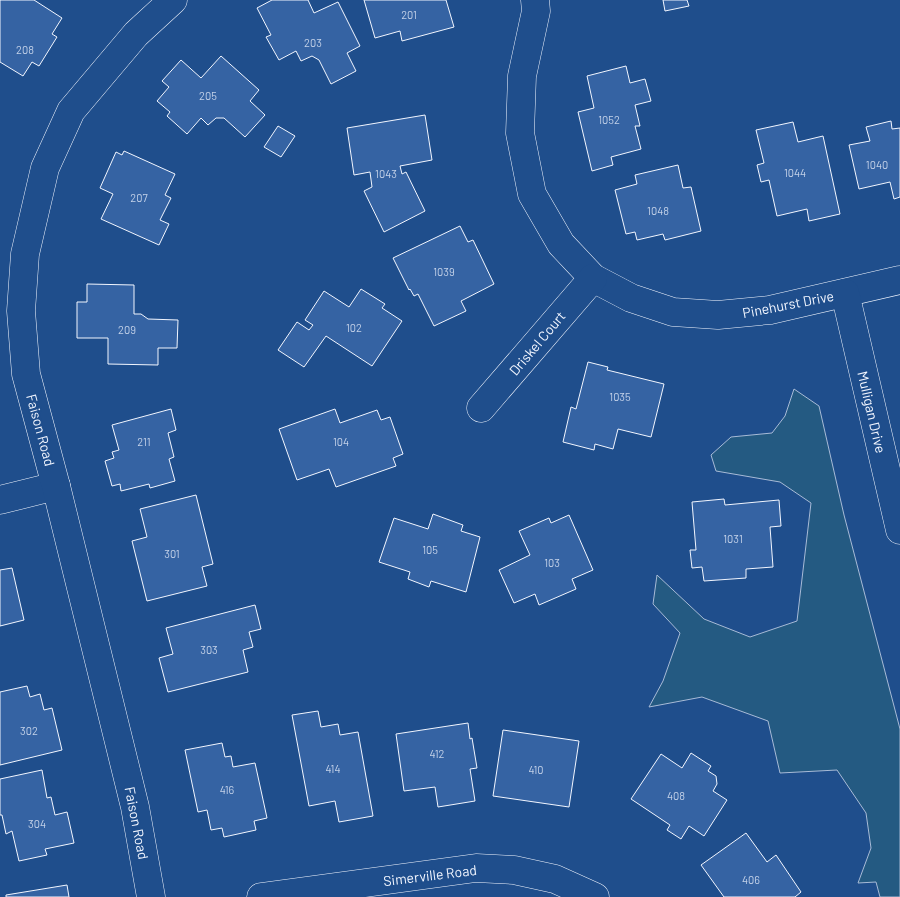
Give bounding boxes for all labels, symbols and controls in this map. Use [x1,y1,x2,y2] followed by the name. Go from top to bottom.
[401,8,417,21] house number: 201
[304,36,322,49] house number: 203
[16,43,34,56] house number: 208
[199,89,217,102] house number: 205
[598,113,620,126] house number: 1052
[866,158,888,171] house number: 1040
[784,166,806,179] house number: 1044
[375,167,397,180] house number: 1043
[130,191,148,204] house number: 207
[647,204,669,217] house number: 1048
[433,265,455,278] house number: 1039
[741,287,835,321] street label: Pinehurst Drive
[505,308,569,378] street label: Driskel Court
[346,321,362,334] house number: 102
[118,323,136,336] house number: 209
[854,369,890,455] street label: Mulligan Drive
[609,390,631,403] house number: 1035
[23,392,59,468] street label: Faison Road
[137,435,151,448] house number: 211
[333,435,349,448] house number: 104
[723,532,743,545] house number: 1031
[422,543,438,556] house number: 105
[164,547,180,560] house number: 301
[544,556,560,569] house number: 103
[200,643,218,656] house number: 303
[20,724,38,737] house number: 302
[430,747,445,760] house number: 412
[326,762,340,775] house number: 414
[528,763,544,776] house number: 410
[220,783,235,796] house number: 416
[122,785,152,861] street label: Faison Road
[667,789,685,802] house number: 408
[28,817,46,830] house number: 304
[382,861,478,889] street label: Simerville Road
[742,873,760,886] house number: 406

